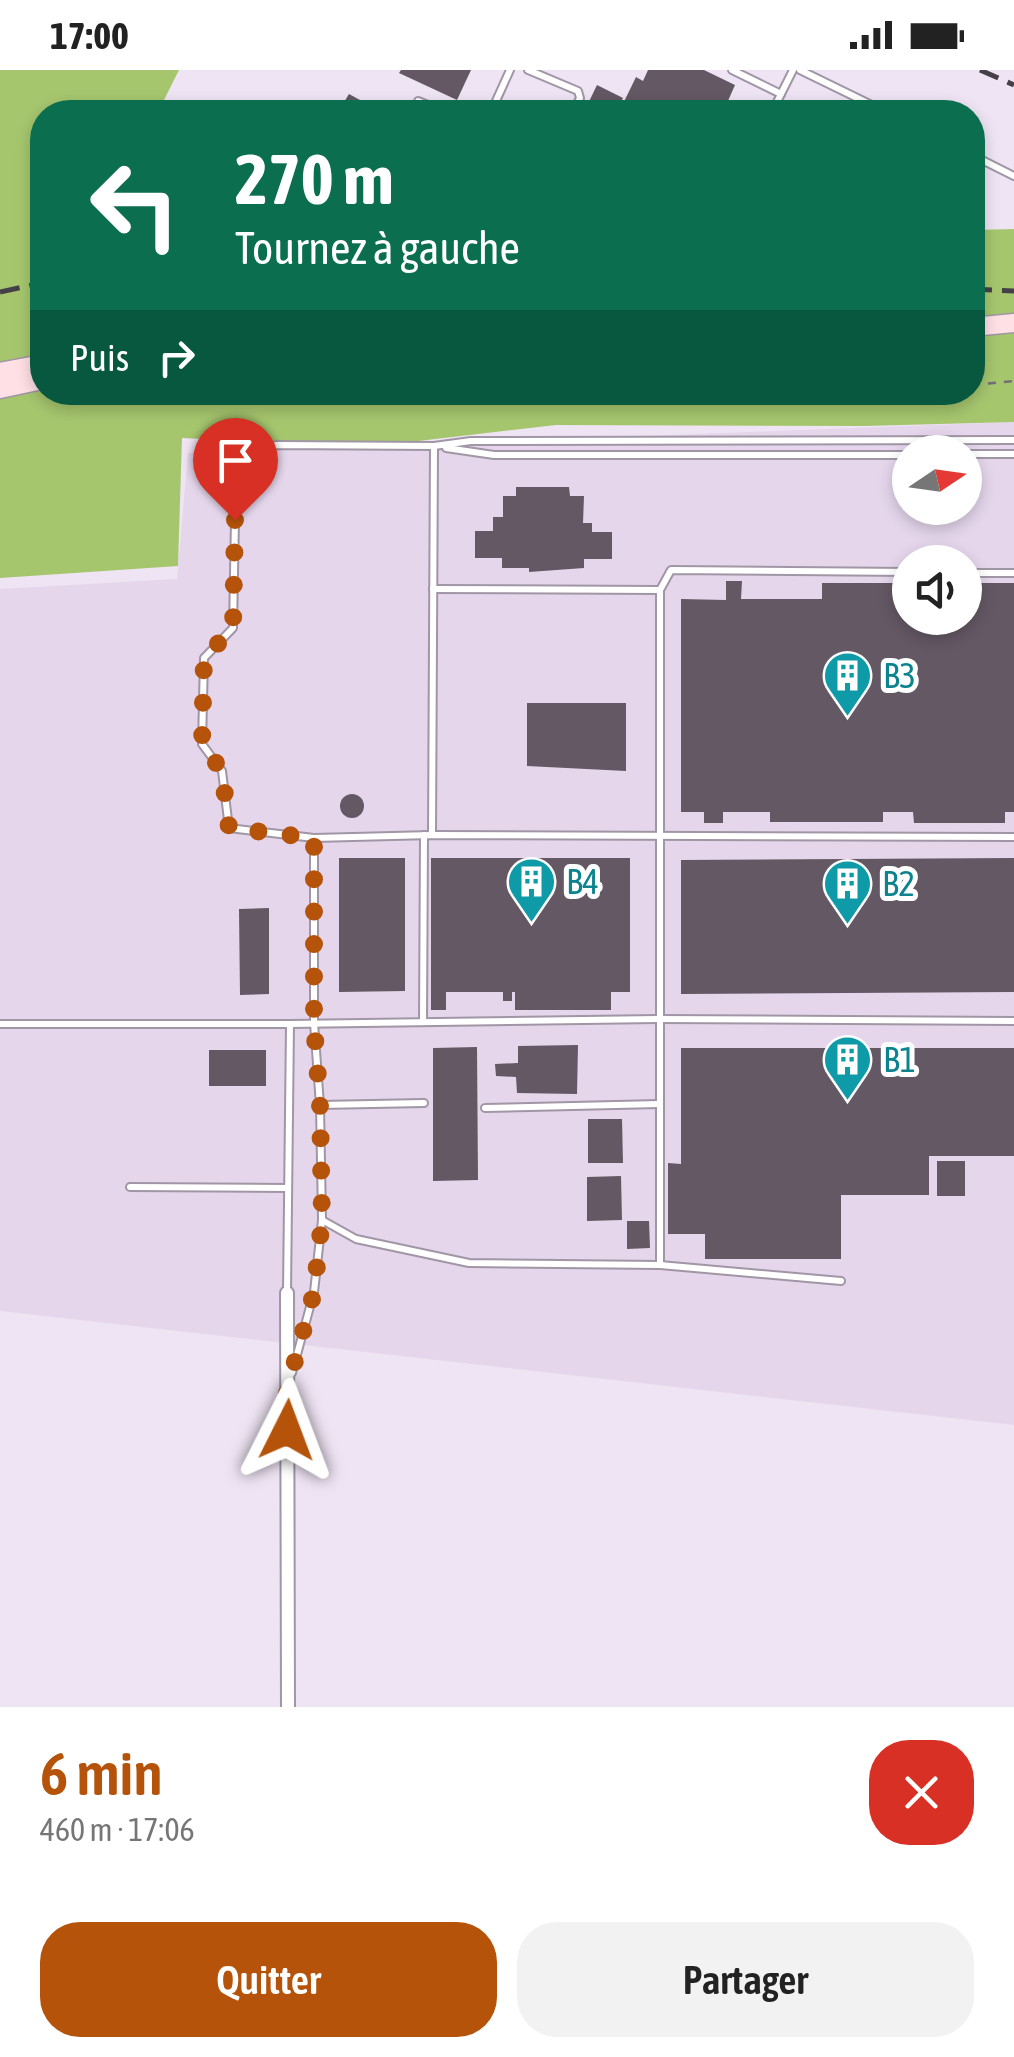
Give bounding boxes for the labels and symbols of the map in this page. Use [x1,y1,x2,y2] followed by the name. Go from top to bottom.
[193,418,278,521] pin
[892,435,982,525] north arrow
[822,650,874,718] building icon: B3
[883,655,916,695] place label: B3
[505,856,557,924] building icon: B4
[821,858,873,926] building icon: B2
[566,861,599,901] place label: B4
[882,863,915,903] place label: B2
[822,1034,874,1102] building icon: B1
[883,1039,916,1079] place label: B1
[235,1378,339,1482] position arrow

